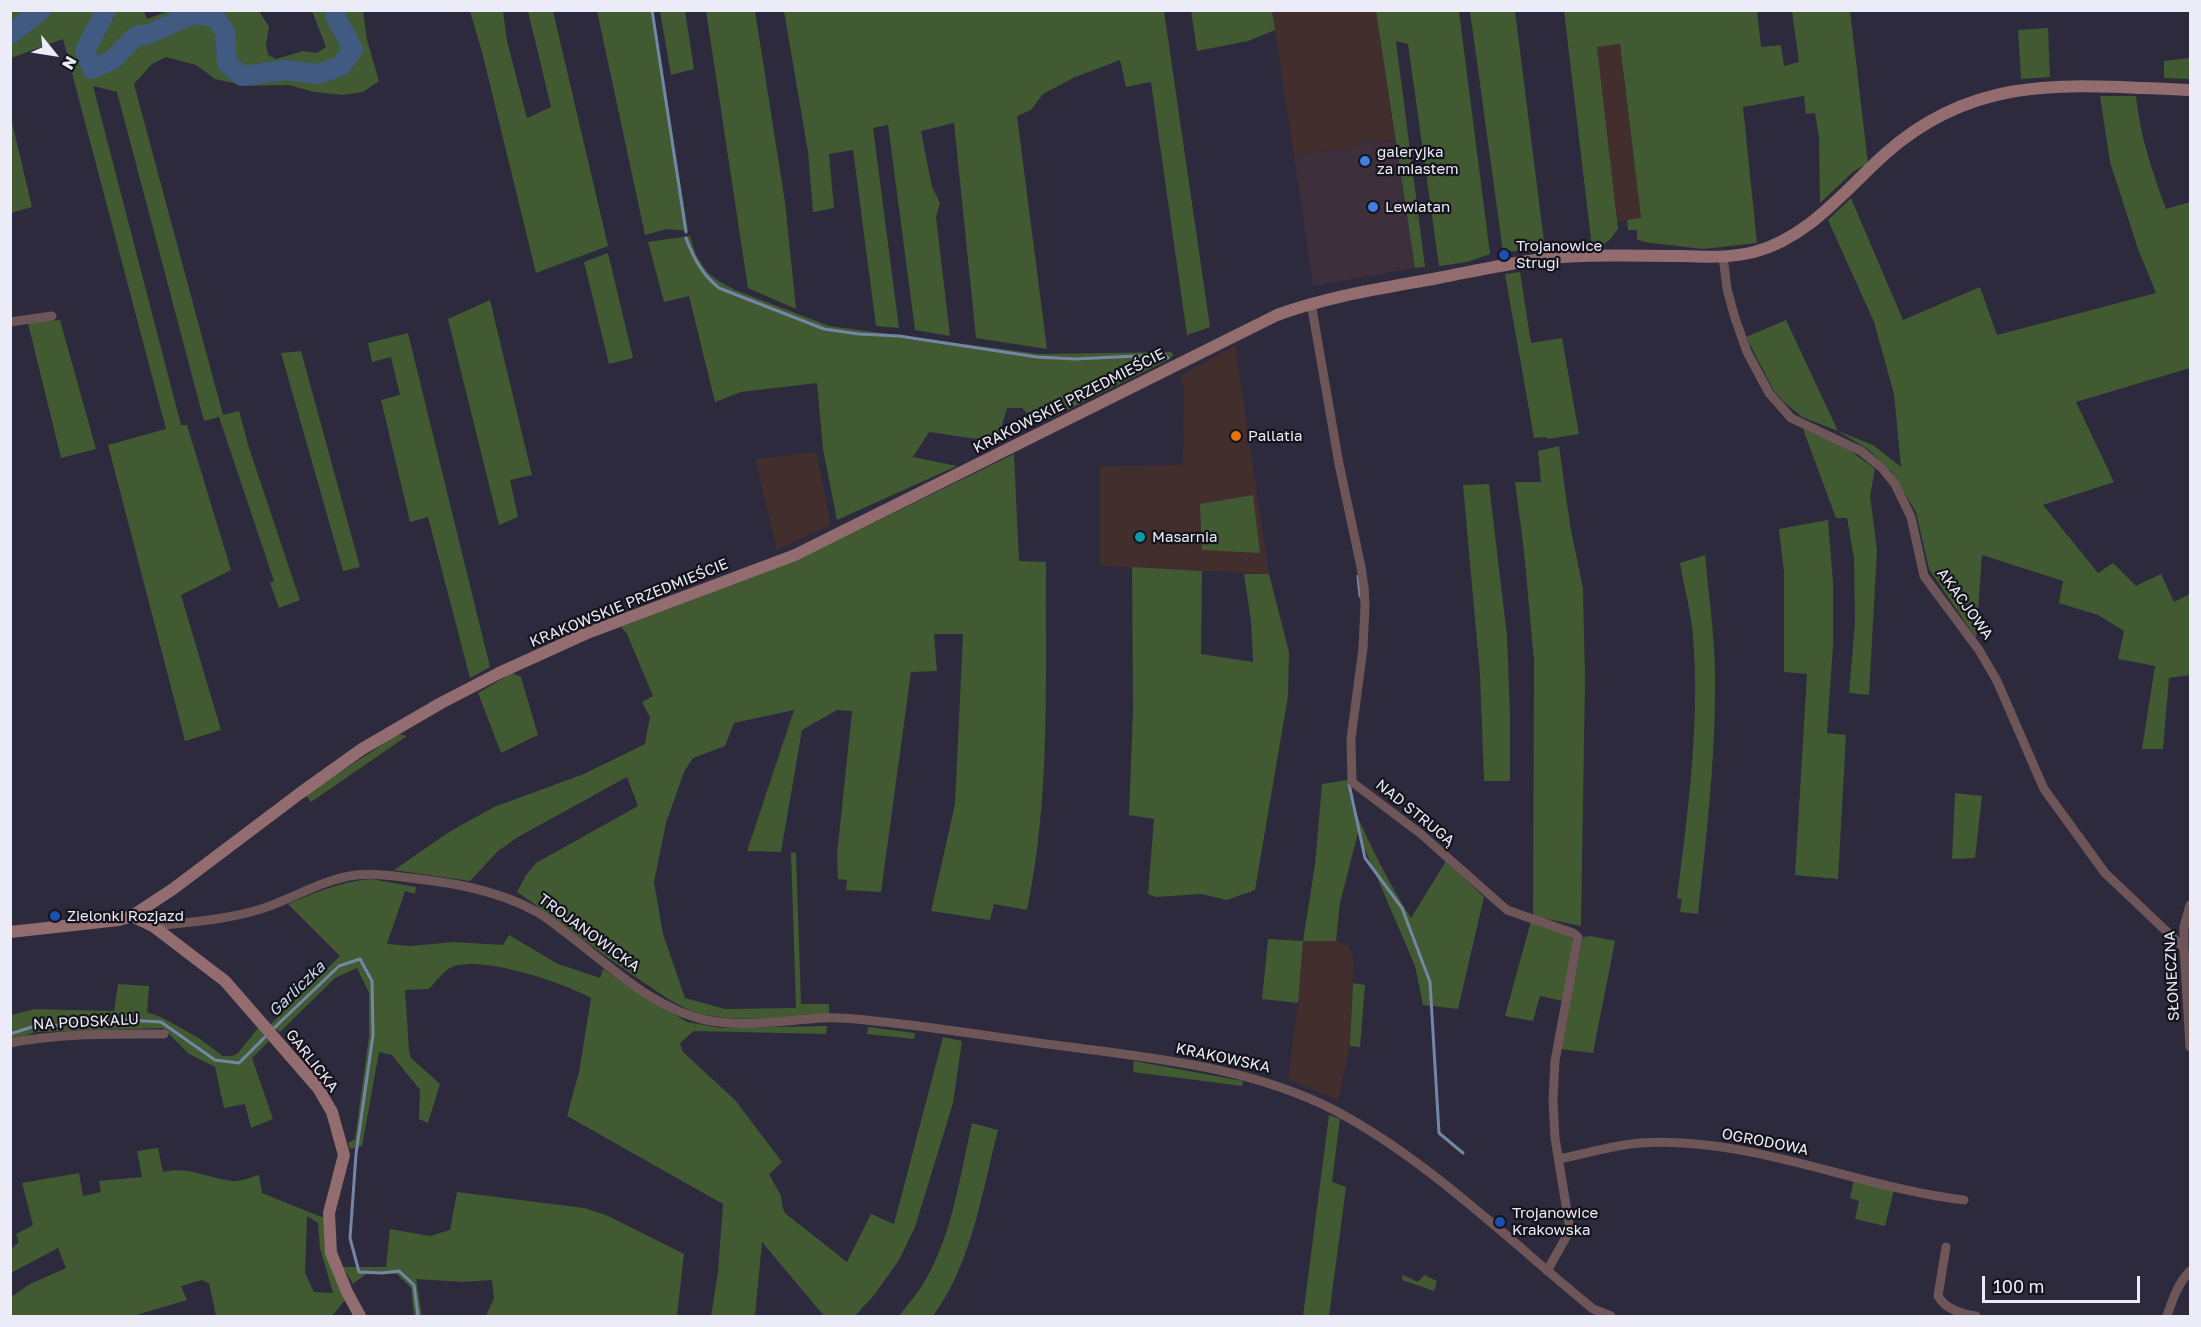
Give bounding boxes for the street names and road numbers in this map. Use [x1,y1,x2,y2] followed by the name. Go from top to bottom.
[970,345,1168,457] street label: KRAKOWSKIE PRZEDMIEŚCIE
[527,555,731,651] street label: KRAKOWSKIE PRZEDMIEŚCIE
[1933,565,1997,643] street label: AKACJOWA
[1372,776,1458,850] street label: NAD STRUGĄ
[535,890,643,976] street label: TROJANOWICKA
[2161,931,2183,1021] street label: SŁONECZNA
[33,1010,139,1034] street label: NA PODSKALU
[282,1026,342,1096] street label: GARLICKA
[1174,1039,1272,1077] street label: KRAKOWSKA
[1720,1125,1810,1159] street label: OGRODOWA

